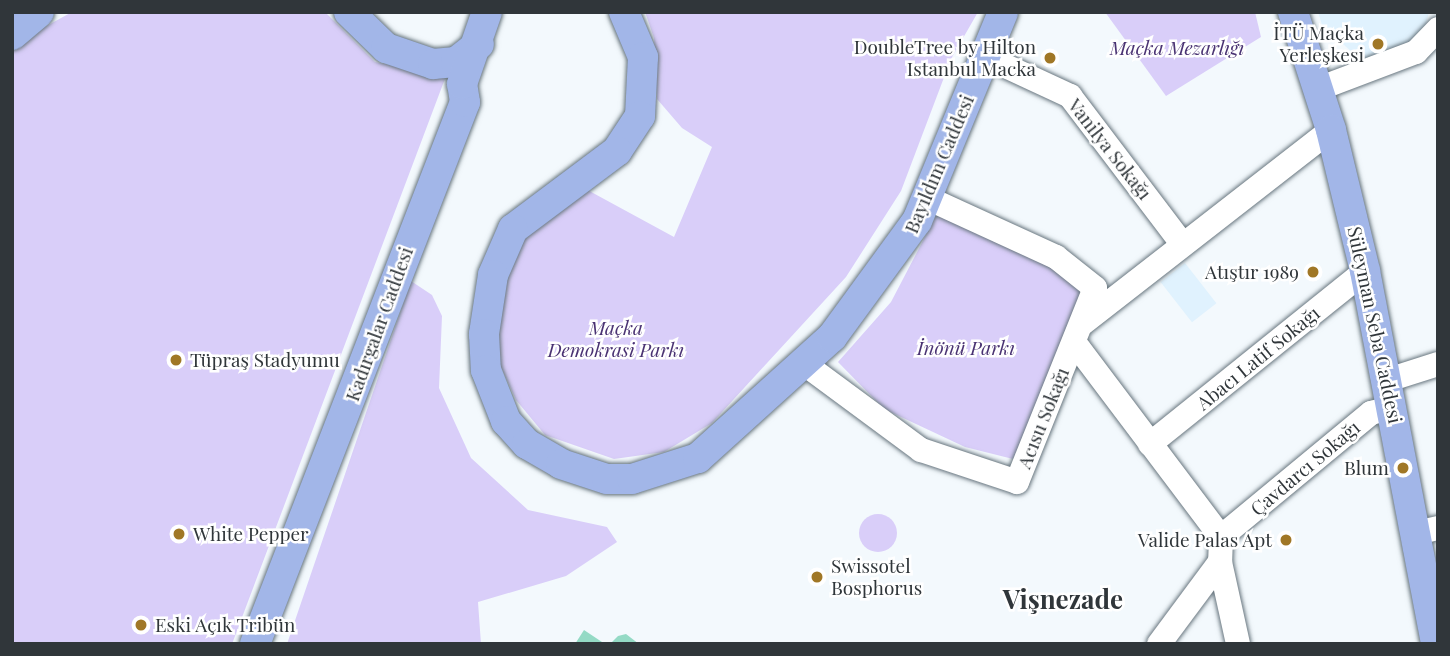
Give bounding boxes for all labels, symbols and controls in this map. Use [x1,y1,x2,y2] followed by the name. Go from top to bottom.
[1273,22,1364,66] place label: İTÜ Maçka Yerleşkesi
[853,36,1036,80] place label: DoubleTree by Hilton Istanbul Macka
[1370,36,1386,52] marker: İTÜ Maçka Yerleşkesi
[1110,37,1244,59] park label: Maçka Mezarlığı
[1042,50,1058,66] marker: DoubleTree by Hilton Istanbul Macka
[900,91,978,237] street label: Bayıldım Caddesi
[1063,94,1157,204] street label: Vanilya Sokağı
[1343,224,1407,426] street label: Süleyman Seba Caddesi
[340,244,418,404] street label: Kadırgalar Caddesi
[1205,261,1299,283] place label: Atıştır 1989
[1305,264,1321,280] marker: Atıştır 1989
[1192,301,1324,415] street label: Abacı Latif Sokağı
[548,317,684,361] park label: Maçka Demokrasi Parkı
[917,337,1015,359] park label: İnönü Parkı
[190,349,340,371] place label: Tüpraş Stadyumu
[168,352,184,368] marker: Tüpraş Stadyumu
[1012,364,1074,472] street label: Acısu Sokağı
[1246,416,1364,520] street label: Çavdarcı Sokağı
[1344,457,1389,479] place label: Blum
[1395,460,1411,476] marker: Blum
[193,523,309,545] place label: White Pepper
[171,526,187,542] marker: White Pepper
[1137,529,1272,551] place label: Valide Palas Apt
[1278,532,1294,548] marker: Valide Palas Apt
[831,555,922,599] place label: Swissotel Bosphorus
[809,569,825,585] marker: Swissotel Bosphorus
[1003,583,1123,615] district label: Vişnezade
[155,614,297,636] place label: Eski Açık Tribün
[133,617,149,633] marker: Eski Açık Tribün

